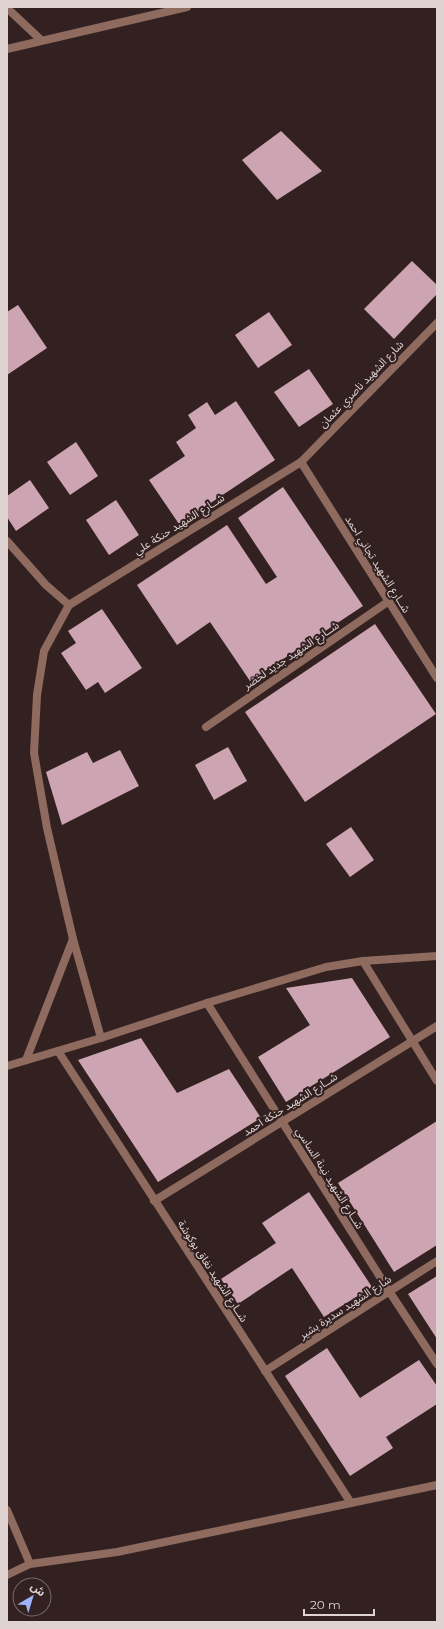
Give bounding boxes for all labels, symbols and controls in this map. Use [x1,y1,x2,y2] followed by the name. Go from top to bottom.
[316,337,408,432] street label: شارع الشهيد ناصري عثمان
[131,490,229,560] street label: شــارع الشهيد حنكة علي
[340,513,414,617] street label: شــارع الشهيد تجاني احمد
[240,618,342,694] street label: شــارع الشهيد جديد لخضر
[240,1069,341,1140] street label: شــارع الشهيد حنكة احمد
[291,1125,367,1233] street label: شــارع الشهيد نينة الساسي
[174,1217,251,1325] street label: شــارع الشهيد نغاق بوكوشة
[295,1272,395,1343] street label: شارع الشهيد سديرة بشير
[12,1577,52,1617] north arrow
[28,1579,48,1599] text: ش
[304,1591,374,1617] scale bar
[310,1597,341,1612] text: 20 m

